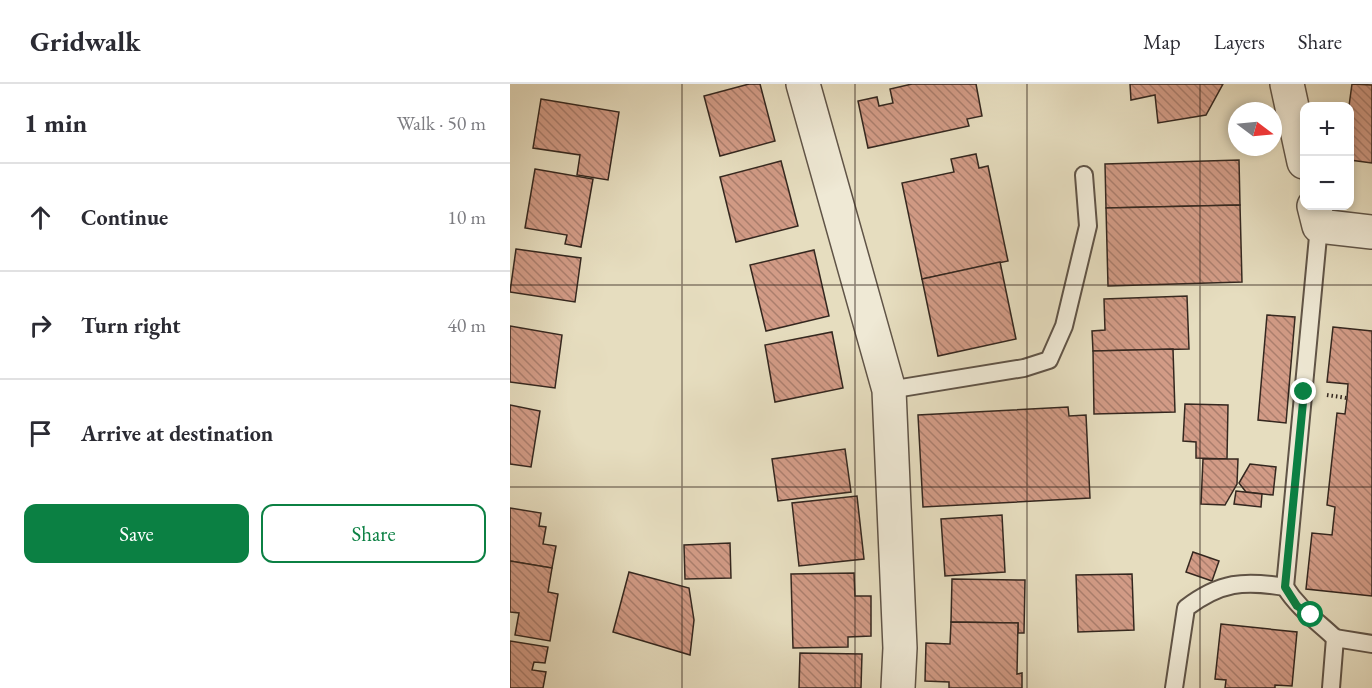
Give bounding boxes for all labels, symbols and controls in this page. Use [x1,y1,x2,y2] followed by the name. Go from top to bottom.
[30,23,141,59] text: Gridwalk
[1143,28,1181,55] text: Map
[1214,28,1265,55] text: Layers
[1298,28,1342,55] text: Share
[1228,102,1282,156] north arrow
[1300,102,1354,210] map controls
[1300,102,1354,156] button: +
[24,106,87,140] text: 1 min
[397,110,486,136] text: Walk · 50 m
[1300,156,1354,210] button: −
[24,201,57,234] icon: ahead
[81,203,168,232] text: Continue
[447,204,486,230] text: 10 m
[24,309,57,342] icon: right
[81,311,180,340] text: Turn right
[447,312,486,338] text: 40 m
[1290,378,1316,404] route end
[24,417,57,450] icon: arrive
[81,419,273,448] text: Arrive at destination
[24,504,249,563] button: Save
[261,504,486,563] button: Share
[1297,601,1323,627] route start

